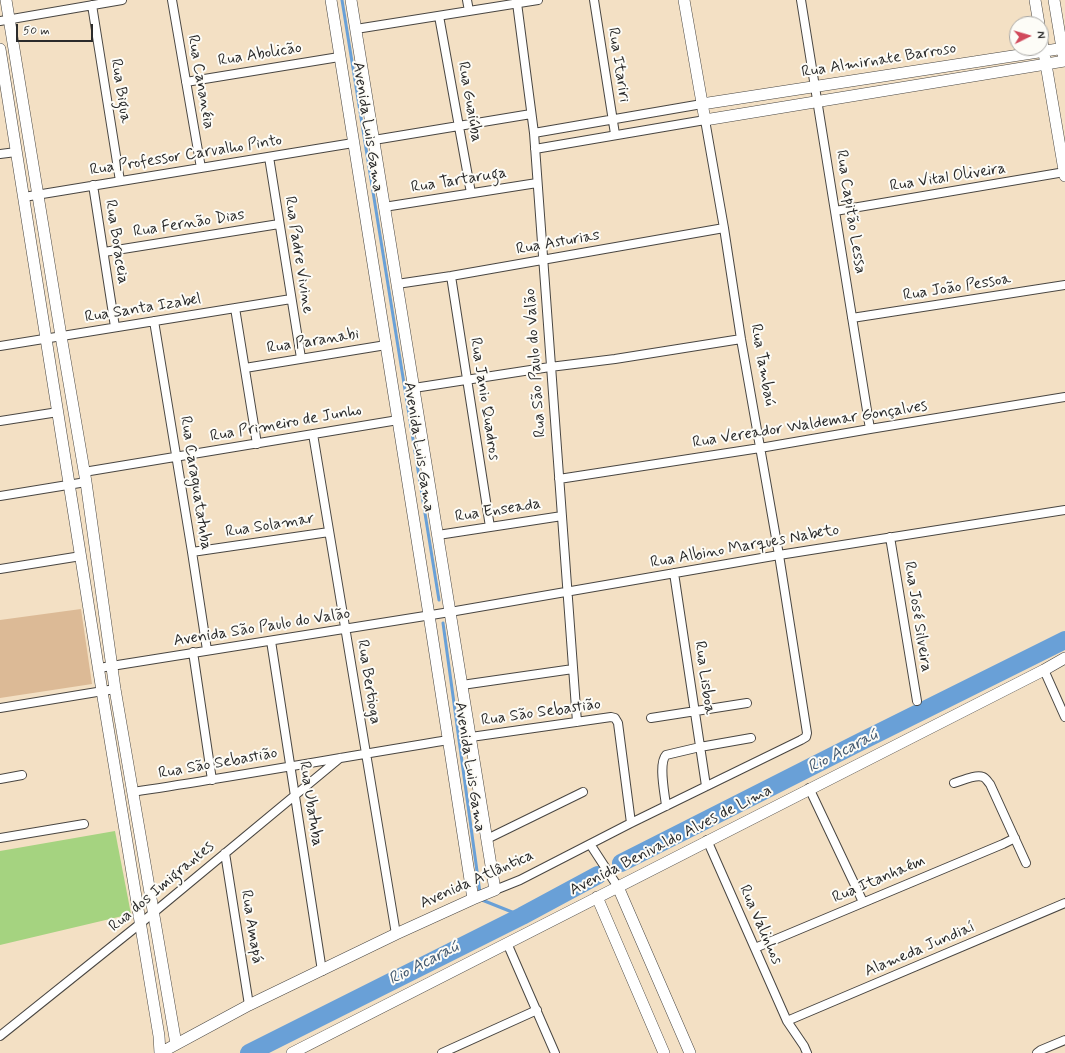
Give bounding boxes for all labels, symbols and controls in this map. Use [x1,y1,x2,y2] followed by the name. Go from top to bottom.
[18,16,95,42] scale bar
[1009,16,1049,56] north arrow
[23,23,50,39] text: 50 m
[603,26,633,104] street label: Rua Itariri
[1033,31,1047,39] text: N
[182,33,218,131] street label: Rua Cananéia
[217,39,303,71] street label: Rua Abolicão
[800,39,958,83] street label: Rua Almirnate Barroso
[105,57,135,125] street label: Rua Bigua
[452,60,486,144] street label: Rua Guaiúba
[347,61,387,193] street label: Avenida Luis Gama
[89,131,283,181] street label: Rua Professor Carvalho Pinto
[831,149,869,275] street label: Rua Capitão Lessa
[889,159,1007,197] street label: Rua Vital Oliveira
[410,164,508,198] street label: Rua Tartaruga
[279,195,317,315] street label: Rua Padre Vivine
[100,198,132,286] street label: Rua Boraceia
[132,206,246,242] street label: Rua Fernão Dias
[515,226,601,260] street label: Rua Asturias
[902,270,1012,306] street label: Rua João Pessoa
[521,288,551,438] street label: Rua São Paulo do Valão
[83,290,203,328] street label: Rua Santa Izabel
[745,323,779,407] street label: Rua Tambaú
[266,325,360,359] street label: Rua Paranabi
[465,336,503,462] street label: Rua Janio Quadros
[398,381,438,513] street label: Avenida Luis Gama
[691,397,929,453] street label: Rua Vereador Waldemar Gonçalves
[209,401,363,447] street label: Rua Primeiro de Junho
[175,415,215,551] street label: Rua Caraguatatuba
[454,495,542,527] street label: Rua Enseada
[224,509,316,543] street label: Rua Solamar
[649,521,841,573] street label: Rua Albino Marques Nabeto
[899,560,935,674] street label: Rua José Silveira
[172,605,352,651] street label: Avenida São Paulo do Valão
[352,638,384,726] street label: Rua Bertioga
[689,640,719,716] street label: Rua Lisboa
[480,695,602,731] street label: Rua São Sebastião
[449,701,489,833] street label: Avenida Luis Gama
[805,726,881,778] water label: Rio Acaraú
[157,744,279,784] street label: Rua São Sebastião
[294,760,326,848] street label: Rua Ubatuba
[567,782,775,900] street label: Avenida Benivaldo Alves de Lima
[105,837,219,937] street label: Rua dos Imigrantes
[417,846,537,914] street label: Avenida Atlântica
[830,852,928,908] street label: Rua Itanhaém
[734,882,786,968] street label: Rua Valinhos
[236,889,266,965] street label: Rua Amapá
[862,918,978,982] street label: Alameda Jundiaí
[386,938,462,990] water label: Rio Acaraú

